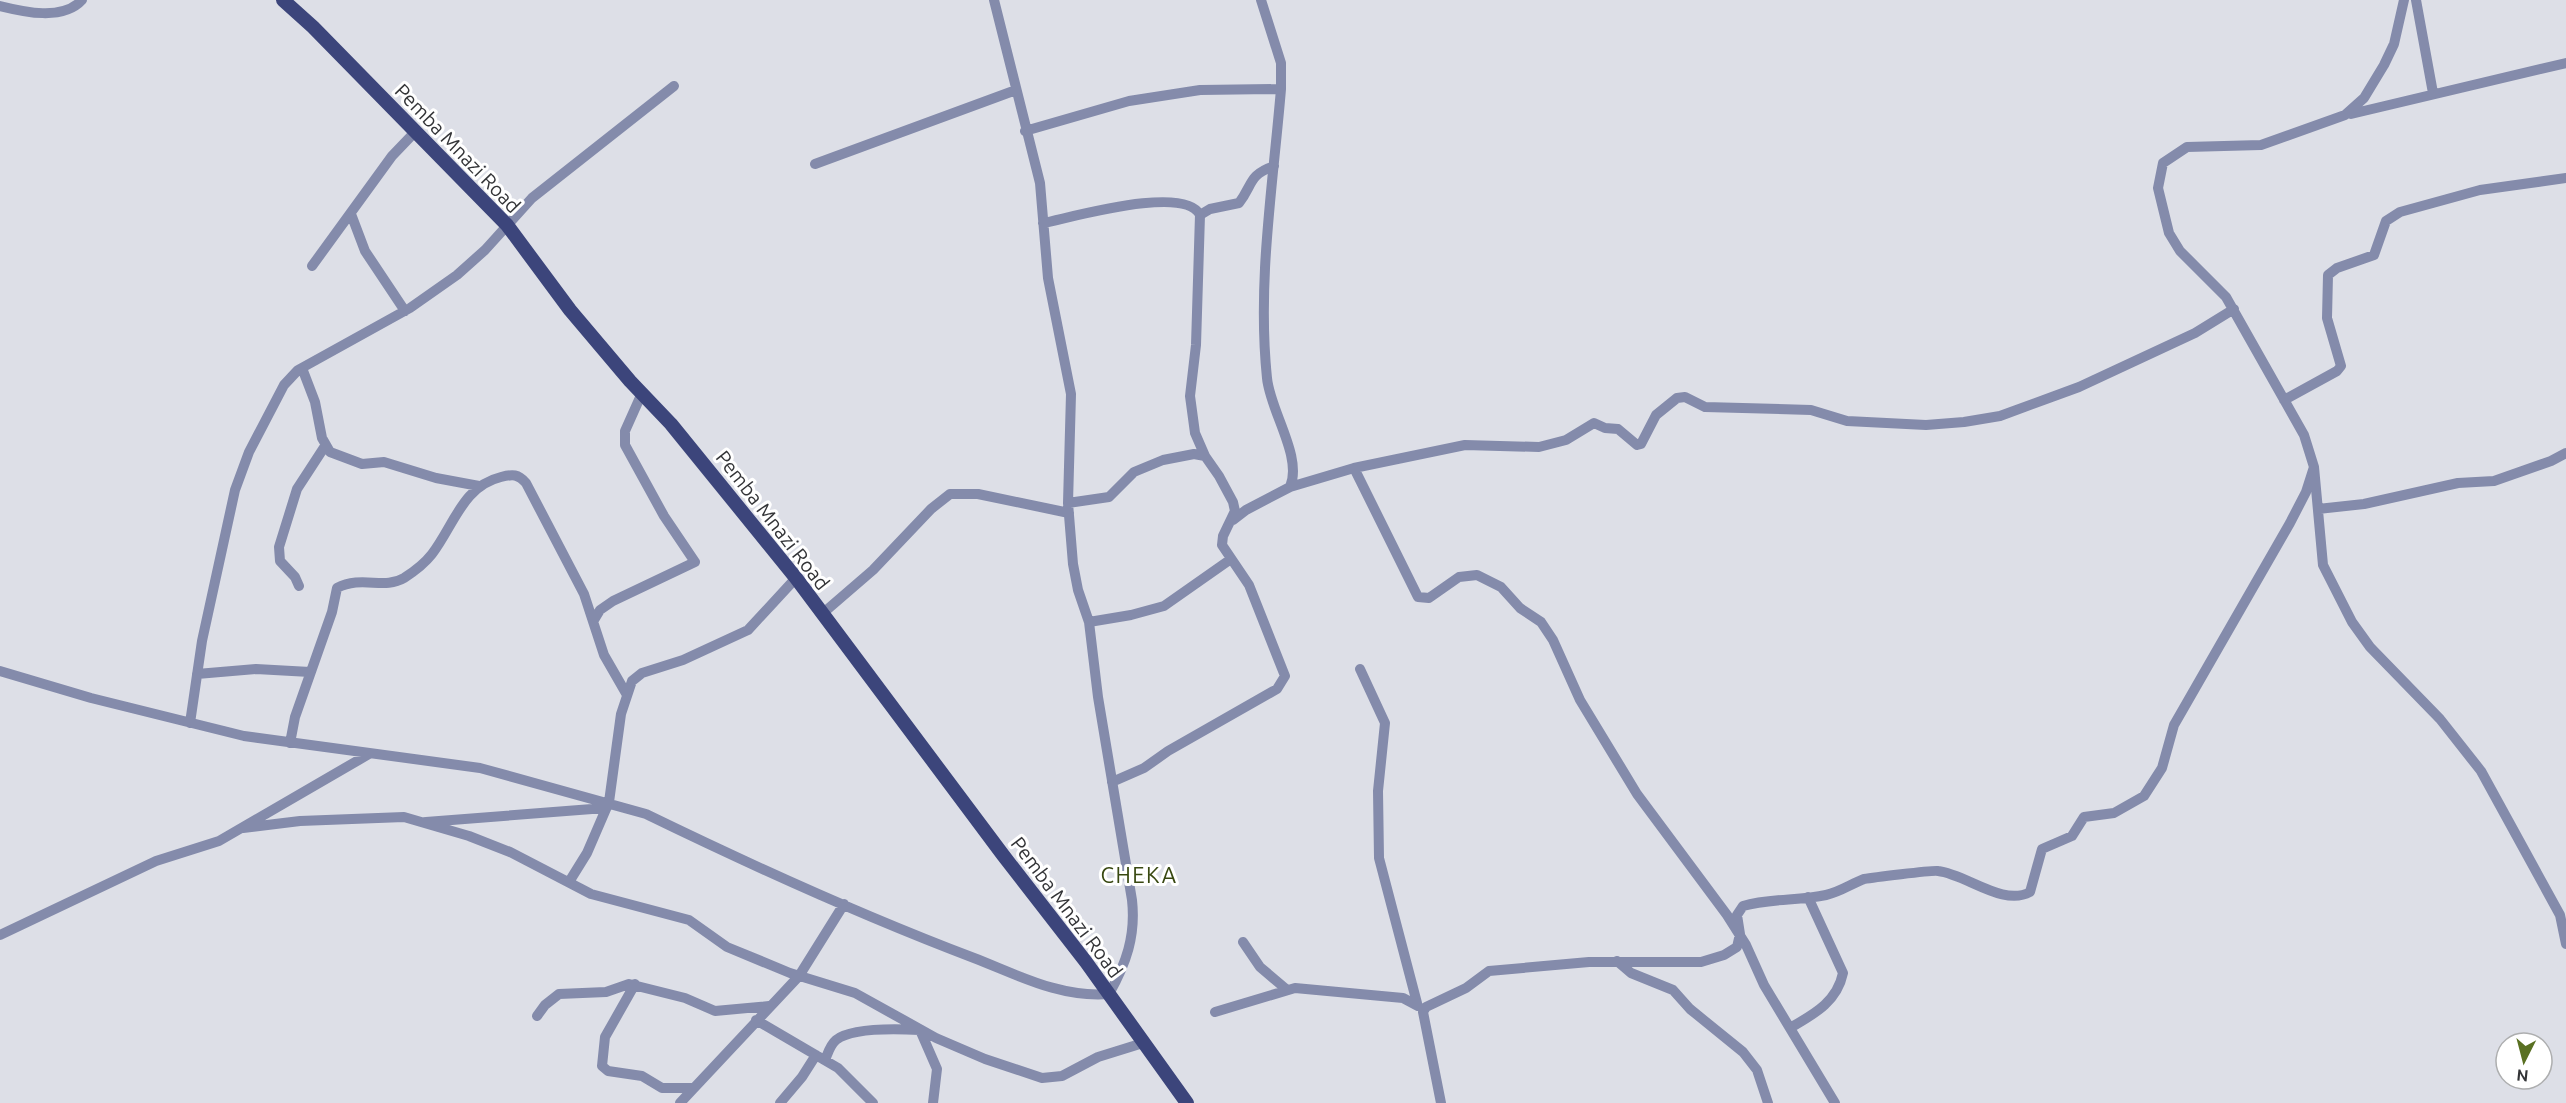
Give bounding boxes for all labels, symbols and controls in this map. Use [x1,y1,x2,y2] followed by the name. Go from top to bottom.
[391,79,525,217] street label: Pemba Mnazi Road
[712,446,834,594] street label: Pemba Mnazi Road
[1007,832,1127,982] street label: Pemba Mnazi Road
[1100,862,1178,887] district label: CHEKA
[2494,1031,2554,1091] north arrow
[2516,1066,2529,1085] text: N

